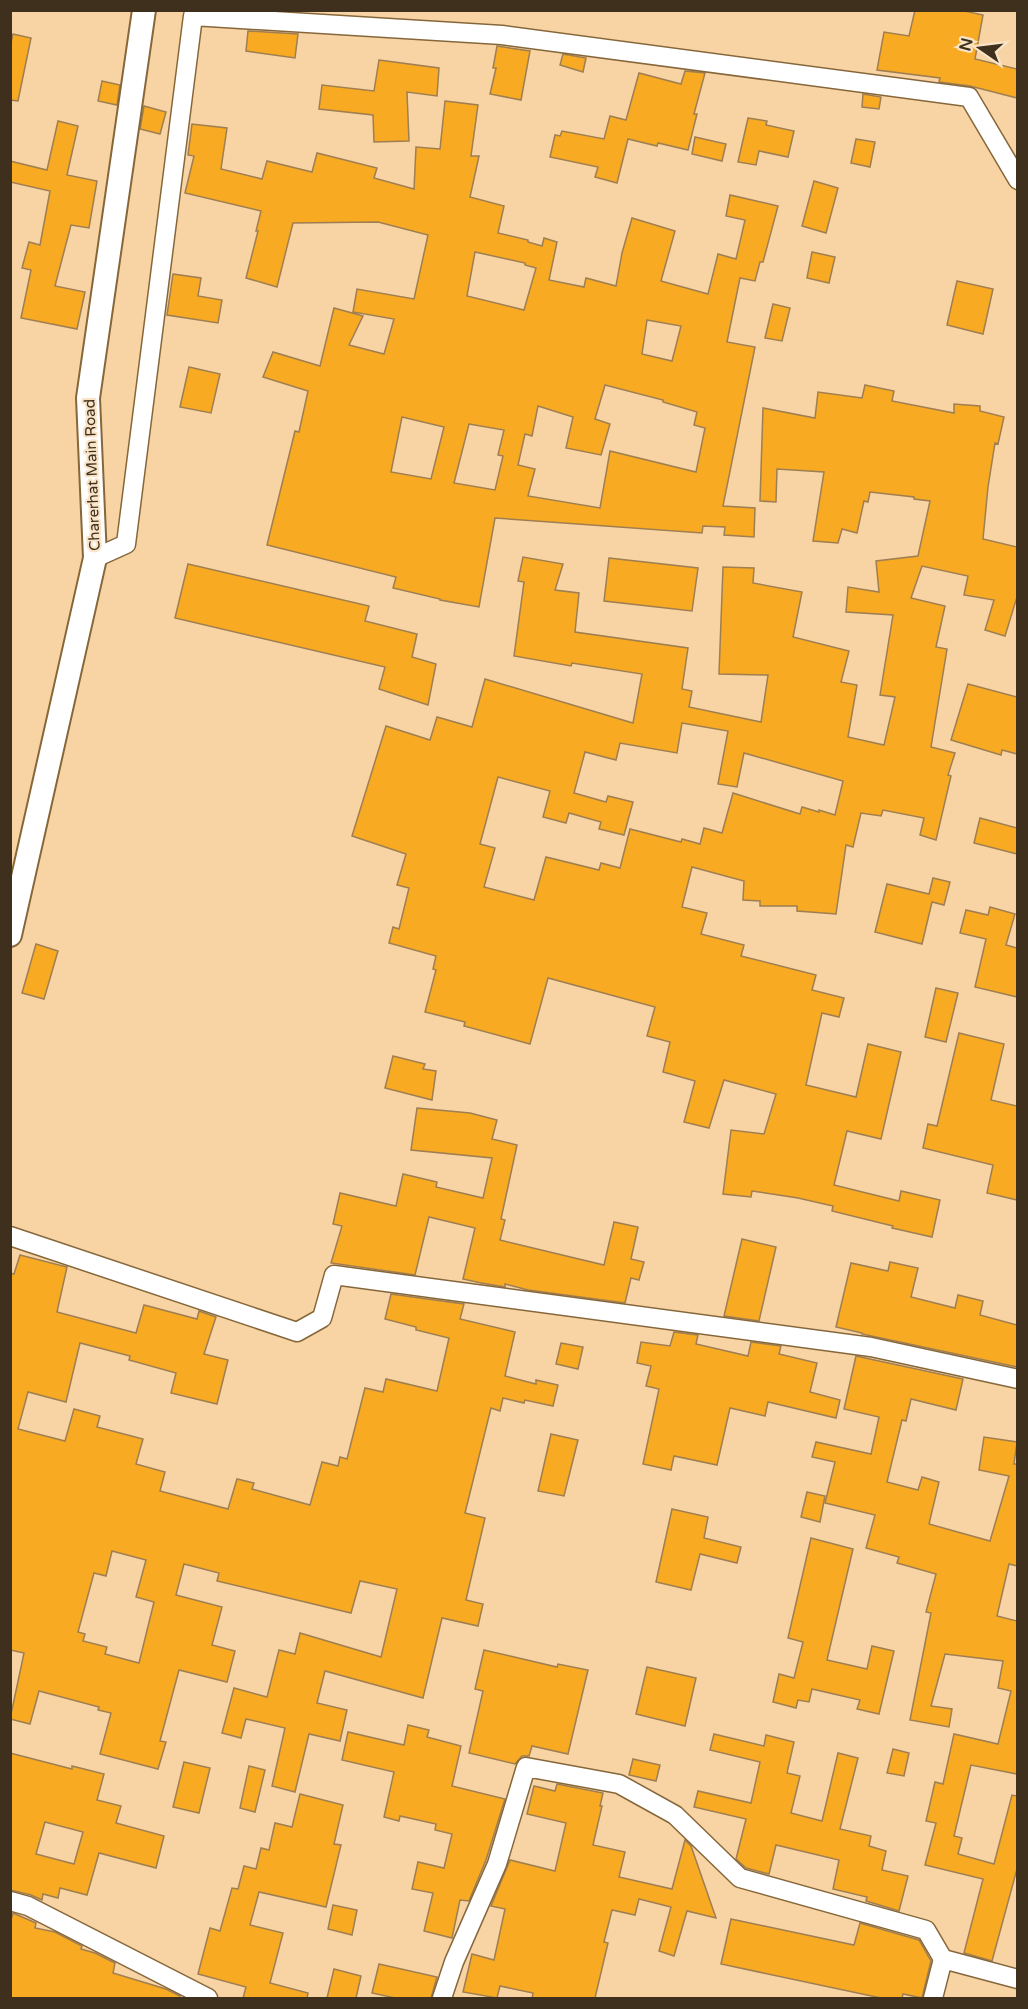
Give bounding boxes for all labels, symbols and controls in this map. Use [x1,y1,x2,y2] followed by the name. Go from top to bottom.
[950,18,1010,78] north arrow
[955,36,978,53] text: N
[80,399,104,551] street label: Charerhat Main Road

